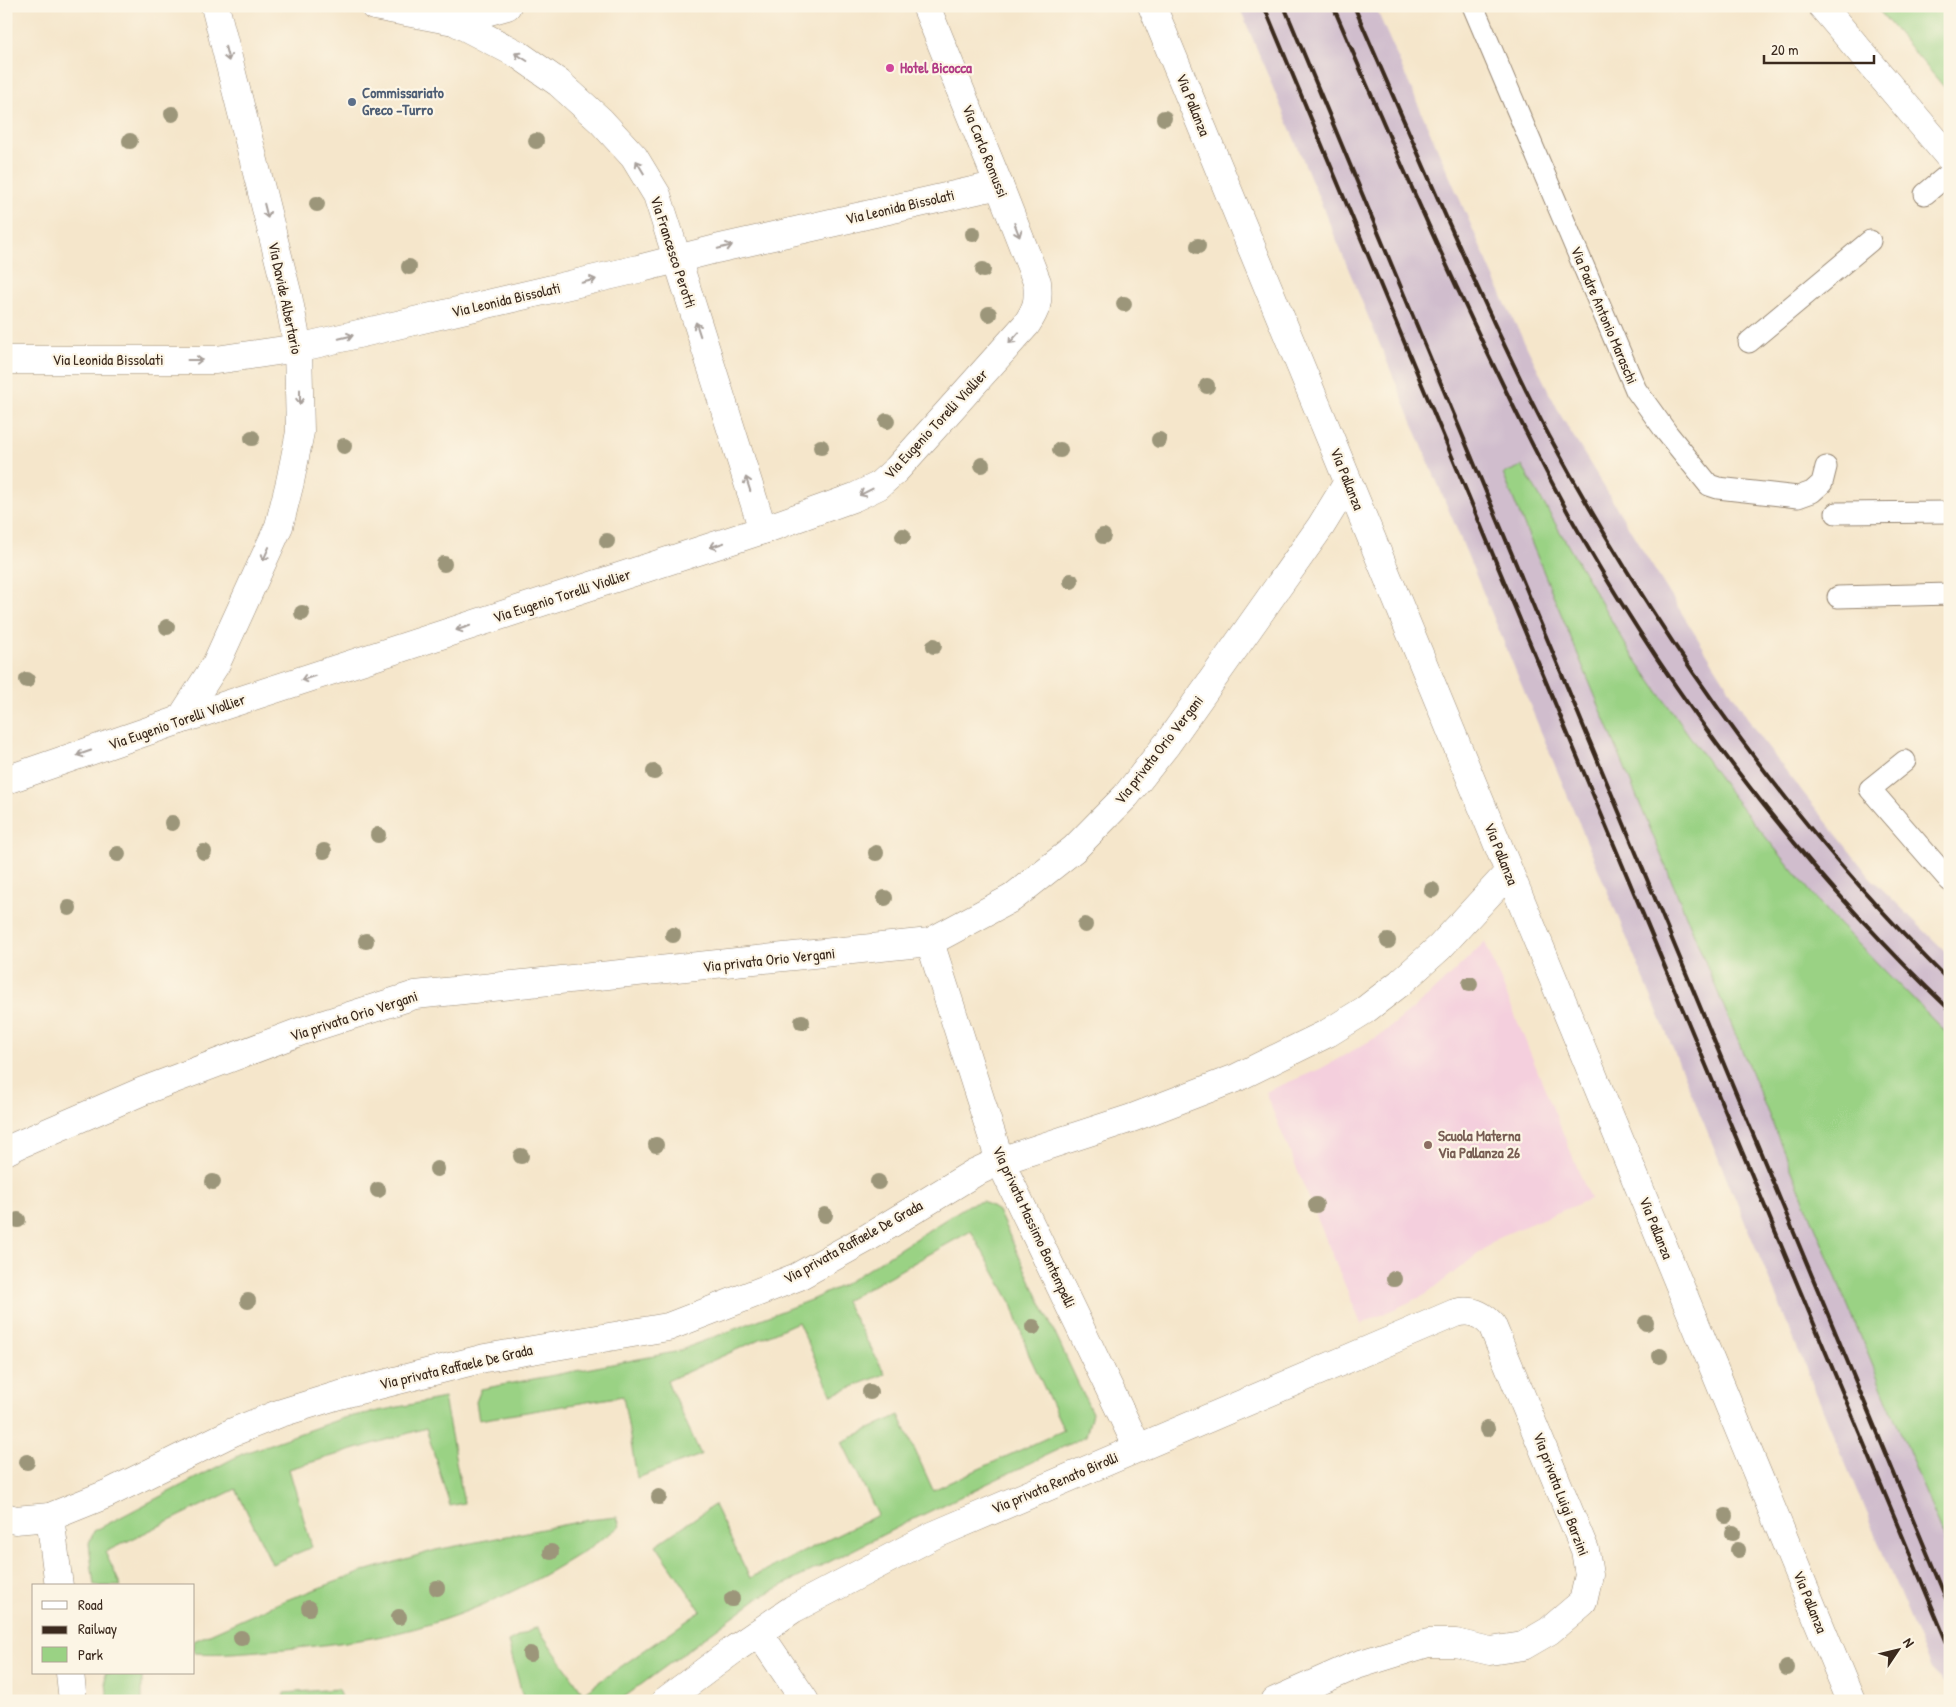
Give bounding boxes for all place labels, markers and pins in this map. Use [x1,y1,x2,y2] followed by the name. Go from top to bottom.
[900,57,972,78] place label: Hotel Bicocca
[884,62,896,74] marker: Hotel Bicocca
[362,82,444,120] place label: Commissariato Greco -Turro
[346,96,358,108] marker: Commissariato Greco -Turro
[1438,1125,1521,1163] place label: Scuola Materna Via Pallanza 26
[1422,1139,1434,1151] marker: Scuola Materna Via Pallanza 26

